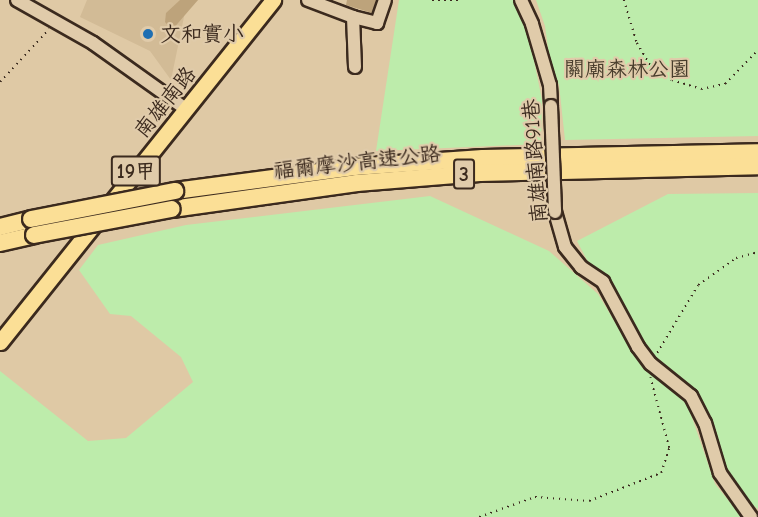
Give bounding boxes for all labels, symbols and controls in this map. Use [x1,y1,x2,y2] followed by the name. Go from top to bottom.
[160,21,244,47] place label: 文和實小
[141,27,155,41] marker: 文和實小
[564,56,690,82] park label: 關廟森林公園
[129,61,201,143] street label: 南雄南路
[518,98,552,224] street label: 南雄南路91巷
[272,141,442,183] street label: 福爾摩沙高速公路
[110,154,162,188] road number: 19甲
[452,157,476,191] road number: 3

